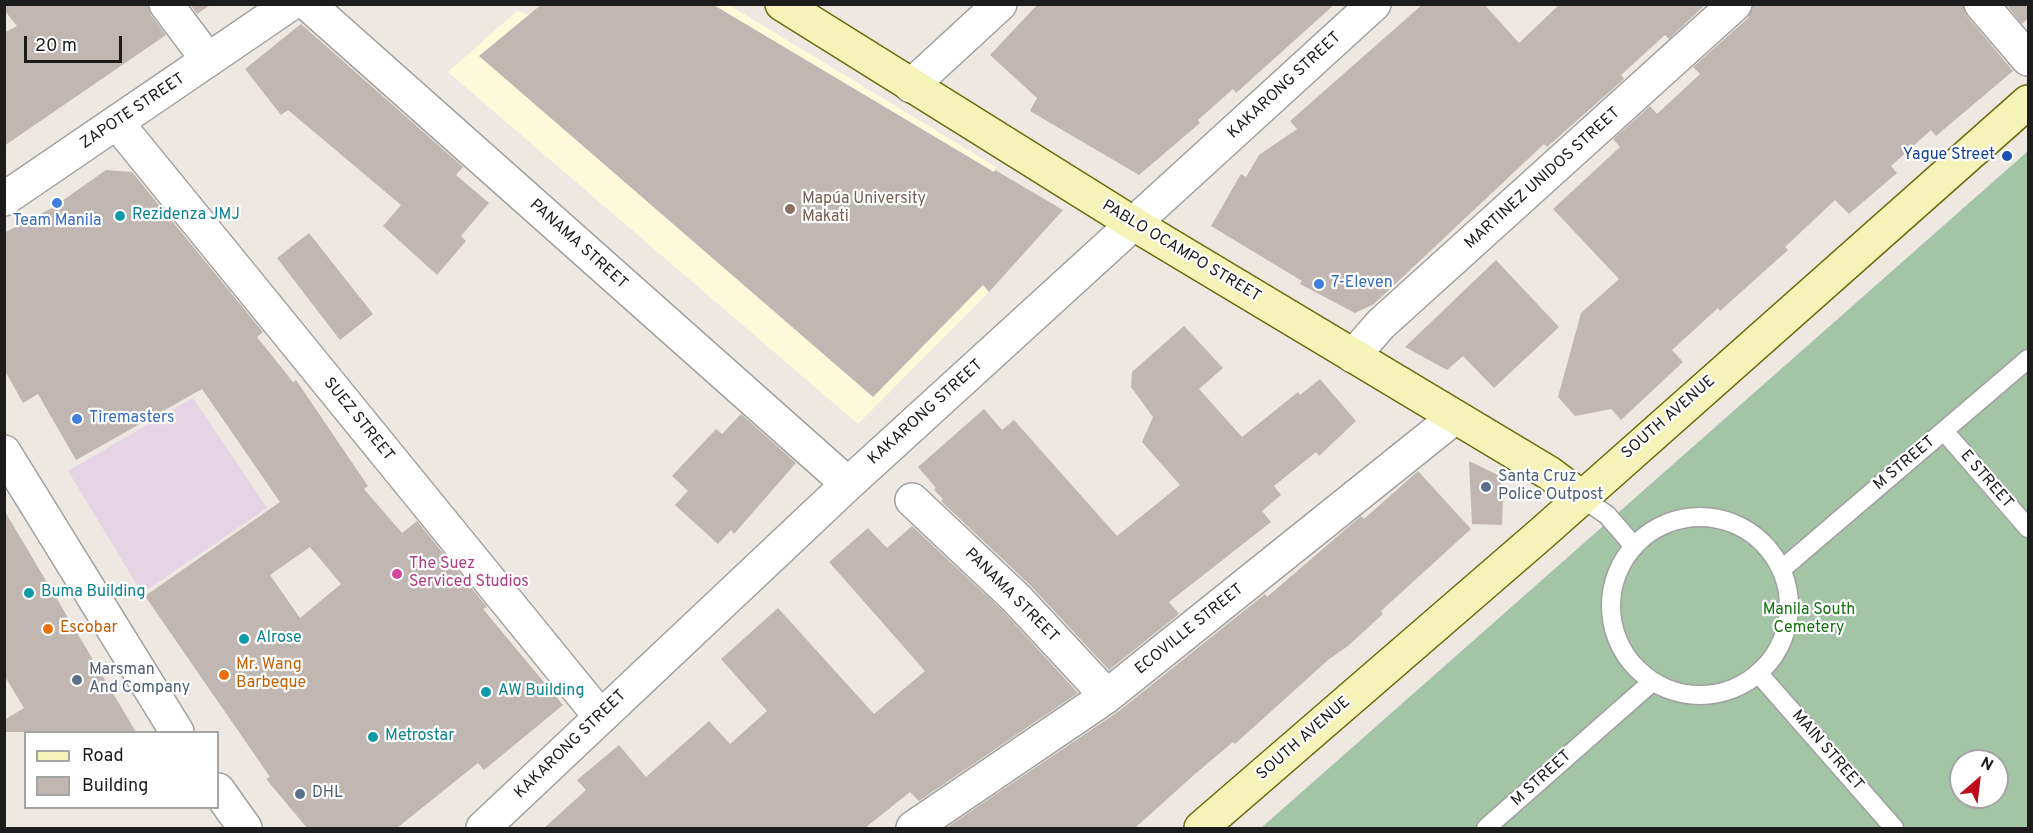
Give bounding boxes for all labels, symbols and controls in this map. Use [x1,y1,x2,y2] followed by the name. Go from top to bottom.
[27,24,124,62] scale bar
[1224,29,1346,143] street label: KAKARONG STREET
[35,35,77,58] text: 20 m
[77,70,189,154] street label: ZAPOTE STREET
[1461,104,1625,254] street label: MARTINEZ UNIDOS STREET
[1903,146,1995,166] place label: Yague Street
[2000,149,2014,163] marker: Yague Street
[802,190,926,228] place label: Mapúa University Makati
[50,196,64,210] marker: Team Manila
[525,196,631,294] street label: PANAMA STREET
[1098,197,1264,307] street label: PABLO OCAMPO STREET
[783,202,797,216] marker: Mapúa University Makati
[132,206,240,226] place label: Rezidenza JMJ
[113,209,127,223] marker: Rezidenza JMJ
[12,212,102,232] place label: Team Manila
[1331,274,1393,294] place label: 7-Eleven
[1312,277,1326,291] marker: 7-Eleven
[865,356,987,470] street label: KAKARONG STREET
[1618,372,1720,464] street label: SOUTH AVENUE
[318,374,398,466] street label: SUEZ STREET
[89,409,175,429] place label: Tiremasters
[70,412,84,426] marker: Tiremasters
[1870,433,1940,495] street label: M STREET
[1955,447,2017,513] street label: E STREET
[1498,468,1603,506] place label: Santa Cruz Police Outpost
[1479,480,1493,494] marker: Santa Cruz Police Outpost
[960,545,1062,647] street label: PANAMA STREET
[409,555,529,593] place label: The Suez Serviced Studios
[390,567,404,581] marker: The Suez Serviced Studios
[1132,580,1248,680] street label: ECOVILLE STREET
[41,583,145,603] place label: Buma Building
[22,586,36,600] marker: Buma Building
[1763,601,1855,639] park label: Manila South Cemetery
[60,619,118,639] place label: Escobar
[41,622,55,636] marker: Escobar
[256,629,302,649] place label: Alrose
[237,632,251,646] marker: Alrose
[236,656,306,694] place label: Mr. Wang Barbeque
[89,661,190,699] place label: Marsman And Company
[217,668,231,682] marker: Mr. Wang Barbeque
[70,673,84,687] marker: Marsman And Company
[498,682,584,702] place label: AW Building
[479,685,493,699] marker: AW Building
[511,687,631,803] street label: KAKARONG STREET
[1253,693,1355,785] street label: SOUTH AVENUE
[1787,707,1867,795] street label: MAIN STREET
[385,727,454,747] place label: Metrostar
[366,730,380,744] marker: Metrostar
[24,731,219,809] legend
[82,745,124,768] text: Road
[1508,747,1576,811] street label: M STREET
[1949,749,2009,809] north arrow
[1977,753,1996,776] text: N
[82,775,148,798] text: Building
[312,784,343,804] place label: DHL
[293,787,307,801] marker: DHL

